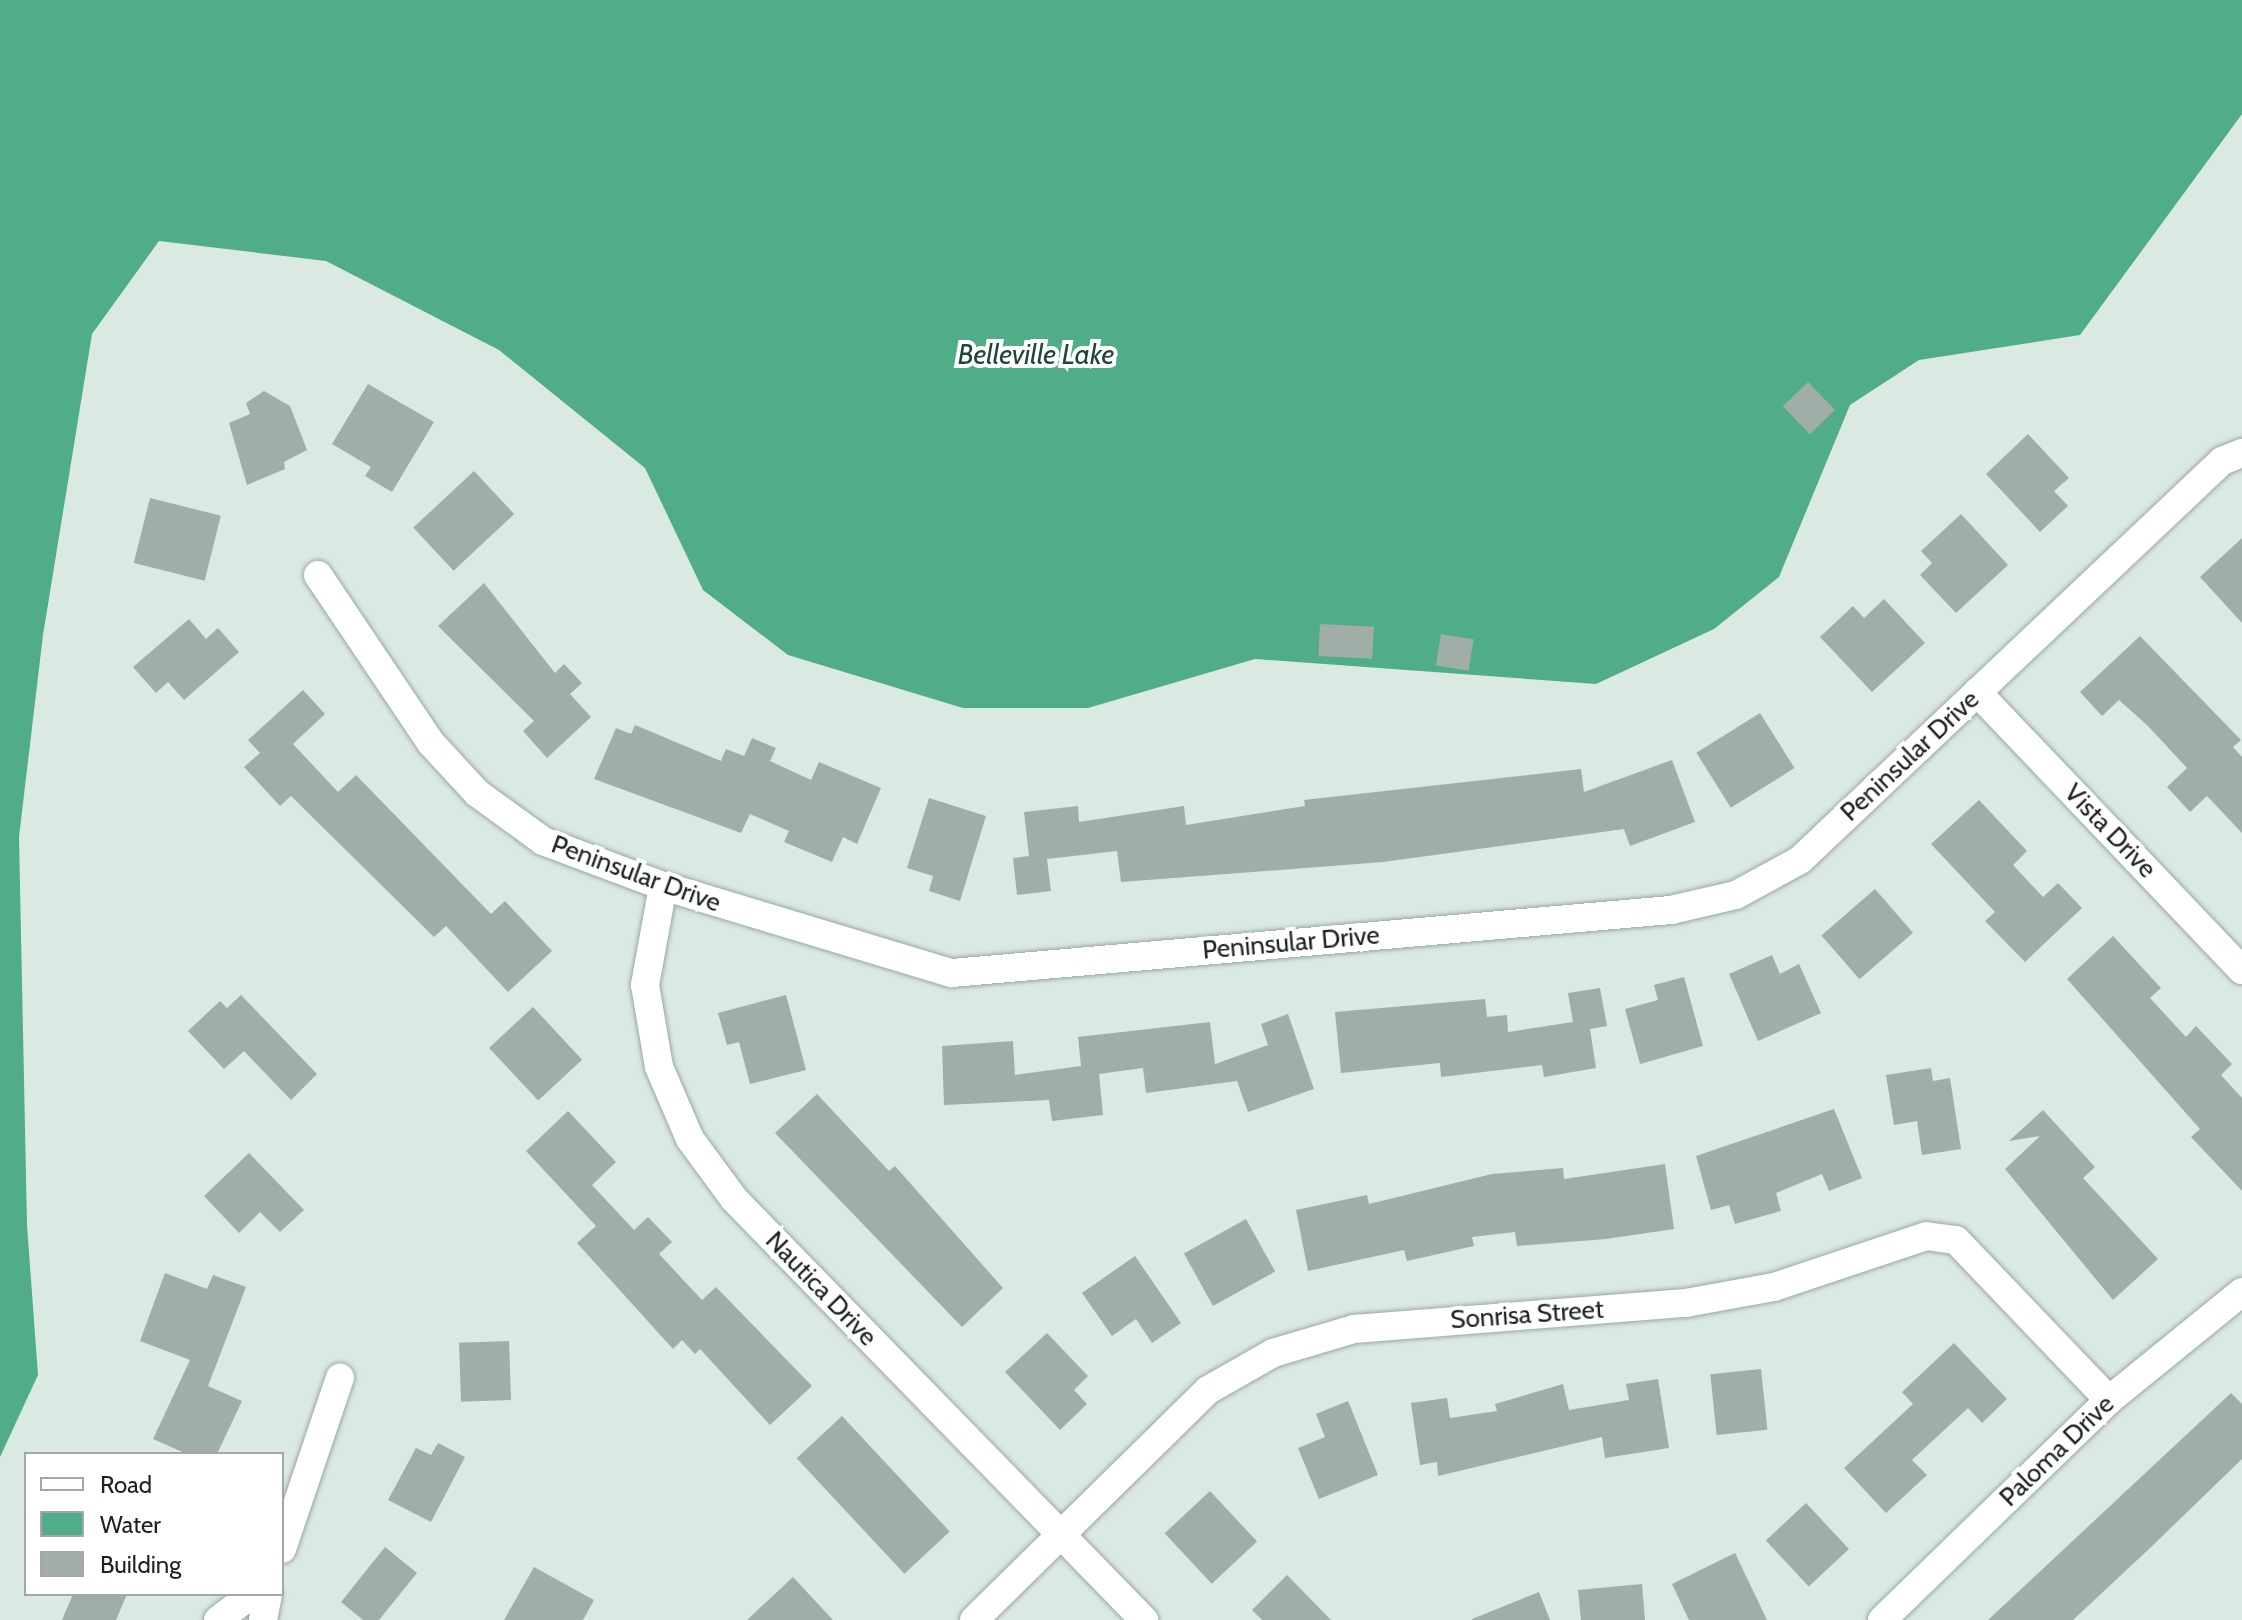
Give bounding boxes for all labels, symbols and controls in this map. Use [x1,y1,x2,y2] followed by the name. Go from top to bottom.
[958,337,1114,371] water label: Belleville Lake
[1834,684,1986,828] street label: Peninsular Drive
[2058,777,2162,885] street label: Vista Drive
[547,829,725,919] street label: Peninsular Drive
[1201,920,1381,966] street label: Peninsular Drive
[759,1225,883,1353] street label: Nautica Drive
[1449,1294,1605,1336] street label: Sonrisa Street
[1993,1389,2121,1513] street label: Paloma Drive
[24,1452,284,1596] legend
[100,1470,152,1499] text: Road
[100,1510,161,1539] text: Water
[100,1550,181,1579] text: Building

